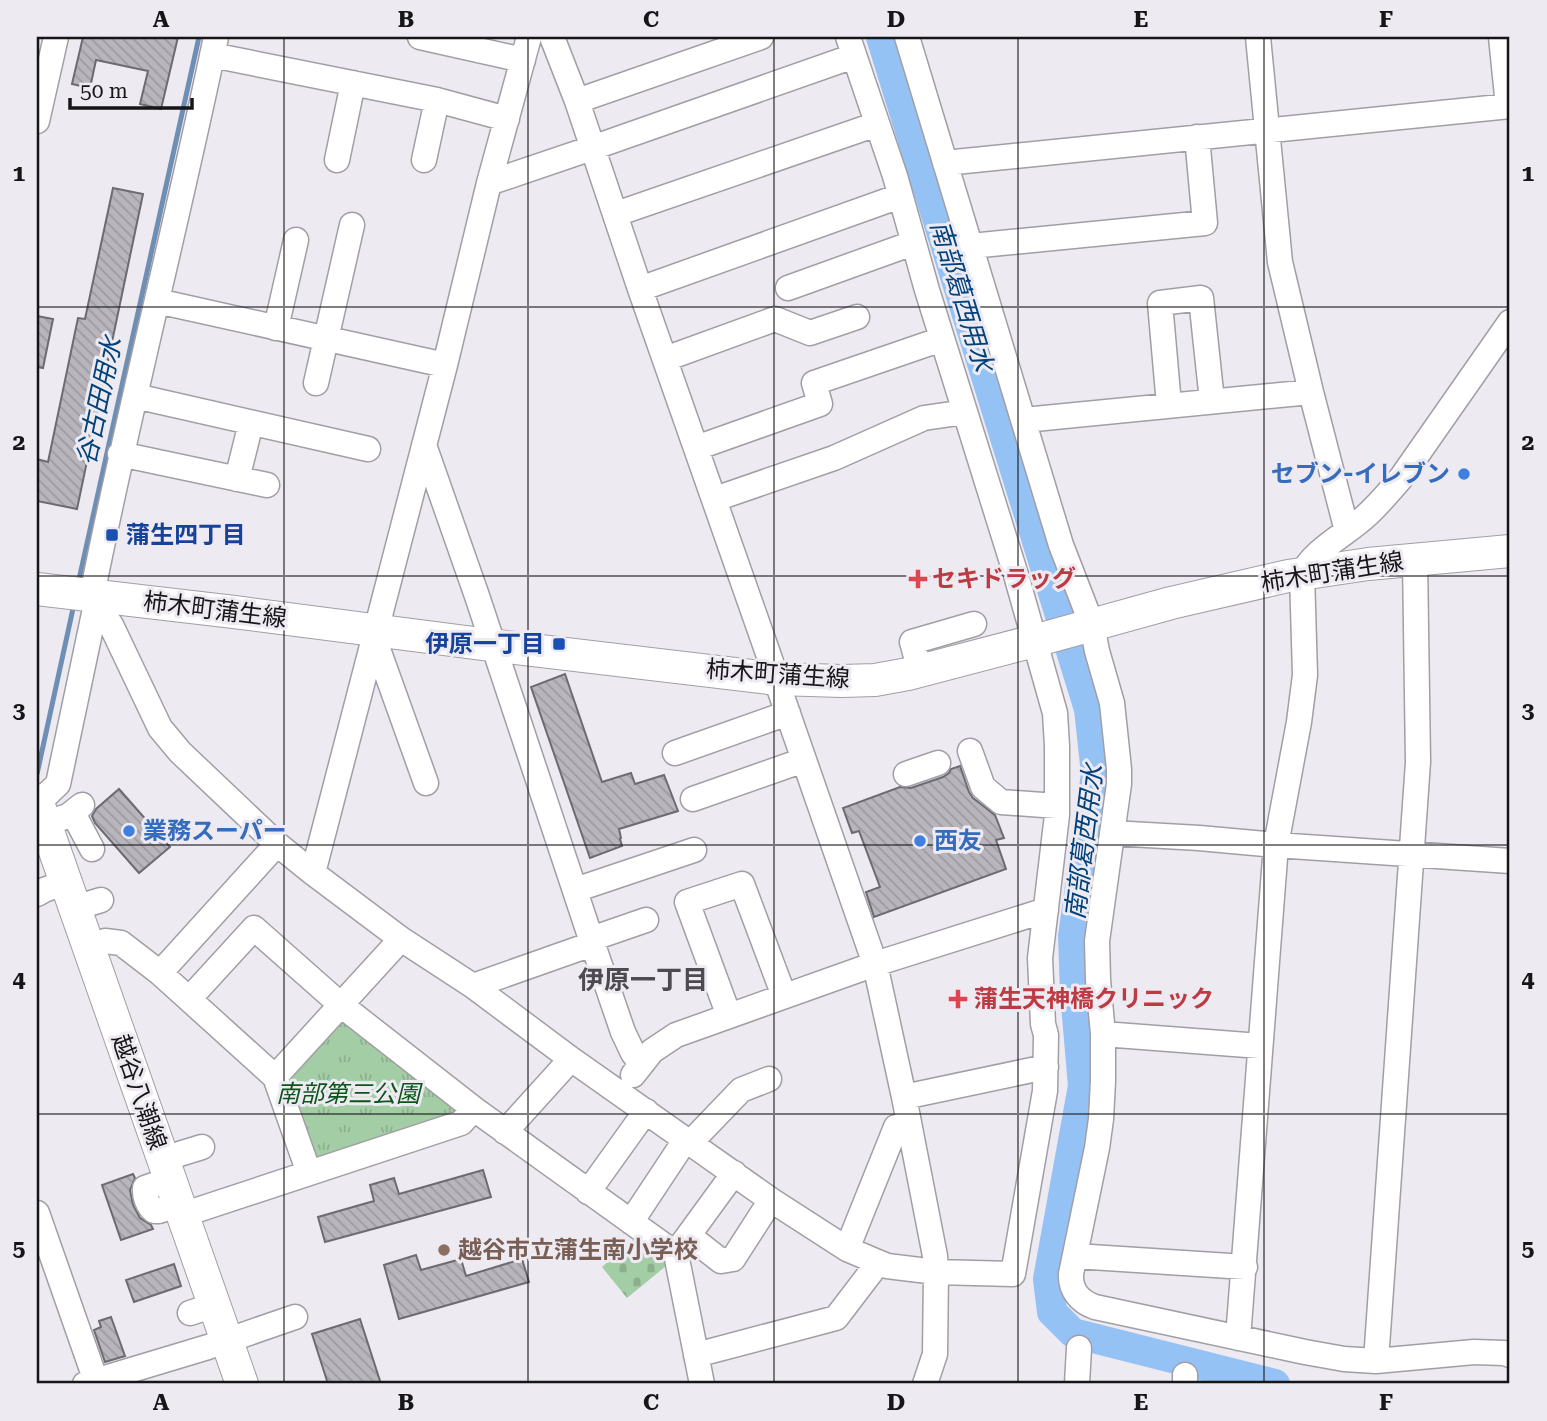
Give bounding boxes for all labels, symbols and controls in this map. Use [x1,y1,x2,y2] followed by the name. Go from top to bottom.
[153,6,170,33] text: A
[398,6,414,33] text: B
[643,6,659,33] text: C
[887,6,905,33] text: D
[1134,6,1148,33] text: E
[1379,6,1393,33] text: F
[70,66,192,110] scale bar
[80,79,128,103] text: 50 m
[13,160,26,187] text: 1
[1522,160,1535,187] text: 1
[925,217,1000,378] water label: 南部葛西用水
[71,331,128,468] water label: 谷古田用水
[13,429,25,456] text: 2
[1522,429,1534,456] text: 2
[1271,460,1450,488] place label: セブン-イレブン
[1456,466,1472,482] marker: セブン-イレブン
[126,521,246,549] place label: 蒲生四丁目
[104,527,120,543] marker: 蒲生四丁目
[1259,547,1405,597] street label: 柿木町蒲生線
[932,565,1076,593] place label: セキドラッグ
[910,571,926,587] marker: セキドラッグ
[142,587,288,633] street label: 柿木町蒲生線
[425,630,545,658] place label: 伊原一丁目
[551,636,567,652] marker: 伊原一丁目
[705,655,851,693] street label: 柿木町蒲生線
[13,697,26,724] text: 3
[1522,697,1535,724] text: 3
[1060,760,1109,921] water label: 南部葛西用水
[143,817,287,845] place label: 業務スーパー
[121,823,137,839] marker: 業務スーパー
[934,827,982,855] place label: 西友
[912,833,928,849] marker: 西友
[578,965,708,995] district label: 伊原一丁目
[13,966,26,993] text: 4
[1522,966,1535,993] text: 4
[974,985,1214,1013] place label: 蒲生天神橋クリニック
[948,989,968,1009] marker: 蒲生天神橋クリニック
[106,1031,172,1153] street label: 越谷八潮線
[276,1080,423,1108] park label: 南部第三公園
[13,1235,26,1262] text: 5
[1522,1235,1535,1262] text: 5
[458,1236,698,1264] place label: 越谷市立蒲生南小学校
[436,1242,452,1258] marker: 越谷市立蒲生南小学校
[153,1389,170,1416] text: A
[398,1389,414,1416] text: B
[643,1389,659,1416] text: C
[887,1389,905,1416] text: D
[1134,1389,1148,1416] text: E
[1379,1389,1393,1416] text: F

